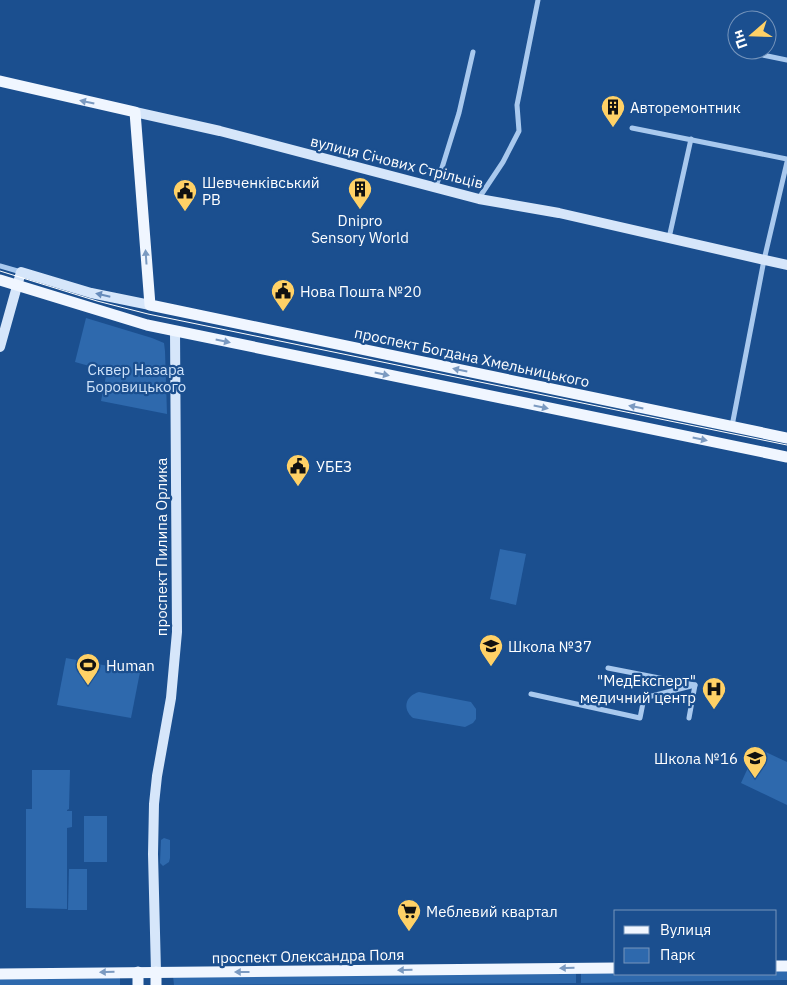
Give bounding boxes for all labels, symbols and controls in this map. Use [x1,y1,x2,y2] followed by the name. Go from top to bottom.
[727,10,777,60] north arrow
[728,28,751,51] text: Пн
[600,94,626,128] building icon: Авторемонтник
[79,98,94,106] one-way arrow
[630,98,741,117] place label: Авторемонтник
[309,131,485,193] street label: вулиця Січових Стрільців
[202,173,320,209] place label: Шевченківський РВ
[347,176,373,210] building icon: Dnipro Sensory World
[172,178,198,212] public building icon: Шевченківський РВ
[311,211,409,247] place label: Dnipro Sensory World
[141,249,149,265] one-way arrow
[270,278,296,312] public building icon: Нова Пошта №20
[300,282,421,301] place label: Нова Пошта №20
[95,291,110,299] one-way arrow
[353,323,591,391] street label: проспект Богдана Хмельницького
[215,337,230,345] one-way arrow
[86,360,186,396] park label: Сквер Назара Боровицького
[453,366,468,374] one-way arrow
[374,370,390,378] one-way arrow
[628,402,644,410] one-way arrow
[533,403,549,411] one-way arrow
[693,435,708,443] one-way arrow
[285,453,311,487] public building icon: УБЕЗ
[316,457,352,476] place label: УБЕЗ
[152,458,171,636] street label: проспект Пилипа Орлика
[478,633,504,667] school or university icon: Школа №37
[508,637,592,656] place label: Школа №37
[75,652,101,686] sports icon: Human
[106,656,155,675] place label: Human
[580,671,696,707] place label: "МедЕксперт" медичний центр
[701,676,727,710] hospital icon: "МедЕксперт" медичний центр
[742,745,768,779] school or university icon: Школа №16
[654,749,738,768] place label: Школа №16
[396,898,422,932] supermarket icon: Меблевий квартал
[426,902,558,921] place label: Меблевий квартал
[614,910,777,975] legend
[660,920,711,939] text: Вулиця
[211,945,405,967] street label: проспект Олександра Поля
[660,945,695,964] text: Парк
[559,964,575,972] one-way arrow
[396,966,412,974] one-way arrow
[99,968,115,976] one-way arrow
[234,968,250,976] one-way arrow

